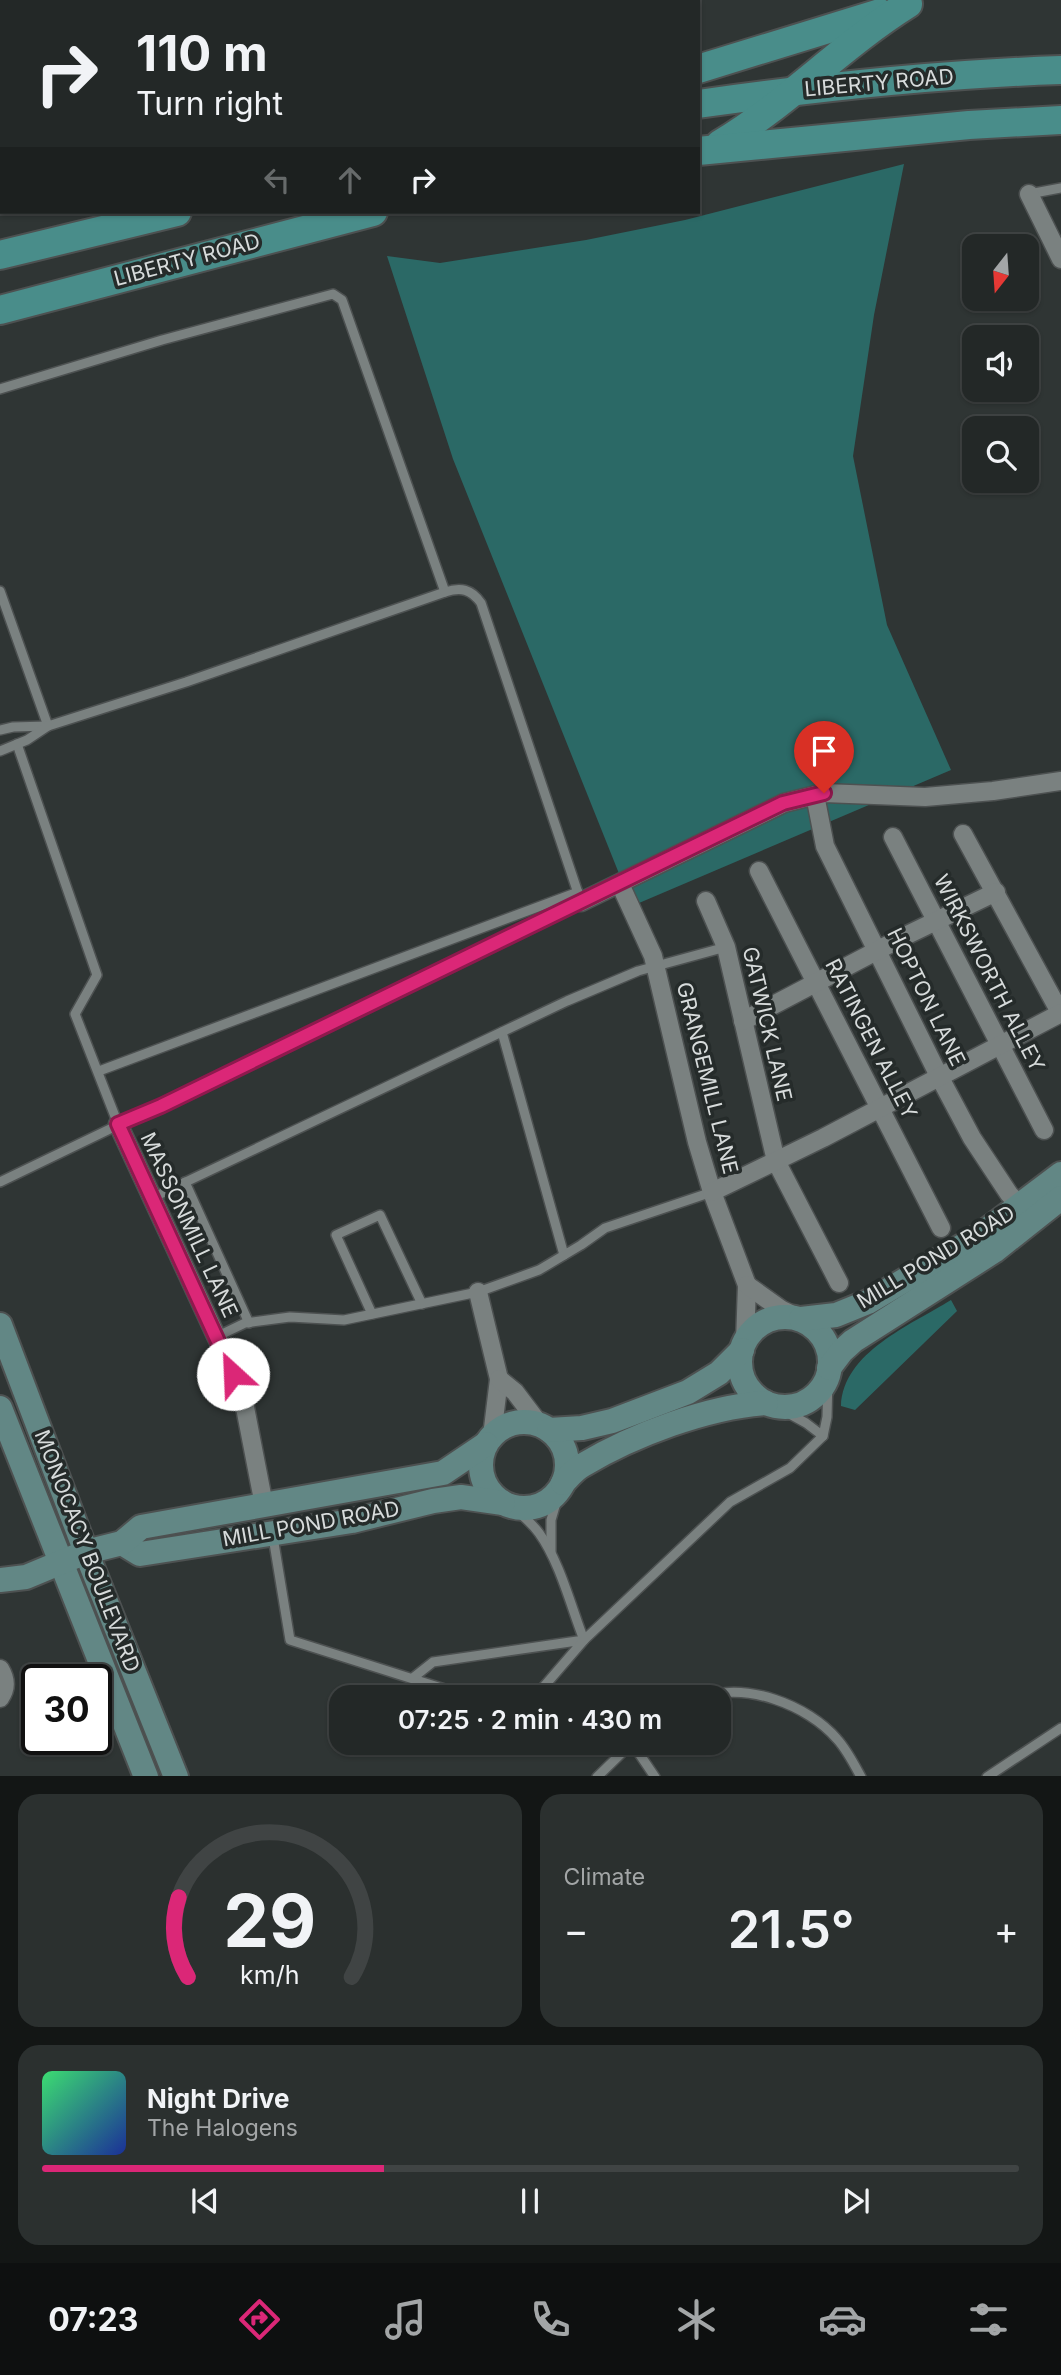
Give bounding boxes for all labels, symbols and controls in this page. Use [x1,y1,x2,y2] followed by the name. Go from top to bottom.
[136,24,268,83] text: 110 m
[21,28,112,119] icon: right
[803,64,955,101] street label: LIBERTY ROAD
[136,84,283,123] text: Turn right
[258,161,296,199] icon: left
[331,161,369,199] icon: ahead
[404,161,442,199] icon: right
[111,228,263,291] street label: LIBERTY ROAD
[962,234,1040,312] north arrow
[962,234,1039,493] map controls
[962,325,1039,402] button: sound
[962,416,1039,493] button: search
[794,721,854,793] pin
[805,732,843,770] icon: arrive
[929,870,1050,1075] street label: WIRKSWORTH ALLEY
[882,924,971,1070] street label: HOPTON LANE
[738,944,797,1104] street label: GATWICK LANE
[820,955,923,1123] street label: RATINGEN ALLEY
[672,979,743,1176] street label: GRANGEMILL LANE
[136,1128,243,1321] street label: MASSONMILL LANE
[853,1200,1019,1313] street label: MILL POND ROAD
[196,1337,270,1411] position arrow
[30,1426,145,1675] street label: MONOCACY BOULEVARD
[221,1496,401,1551] street label: MILL POND ROAD
[21,1664,112,1755] speed limit sign: 30
[398,1704,662,1735] text: 07:25 · 2 min · 430 m
[564,1863,645,1891] text: Climate
[223,1876,316,1965] text: 29
[728,1898,855,1961] text: 21.5°
[564,1907,589,1953] text: −
[994,1907,1019,1953] text: +
[240,1959,299,1989] text: km/h
[147,2083,289,2114] text: Night Drive
[147,2114,298,2142] text: The Halogens
[186,2182,224,2220] icon: previous
[511,2182,549,2220] icon: pause
[837,2182,875,2220] icon: next
[235,2295,284,2344] icon: directions
[381,2295,430,2344] icon: music
[526,2295,575,2344] icon: phone
[672,2295,721,2344] icon: climate
[818,2295,867,2344] icon: car
[964,2295,1013,2344] icon: filters
[48,2300,138,2339] text: 07:23

